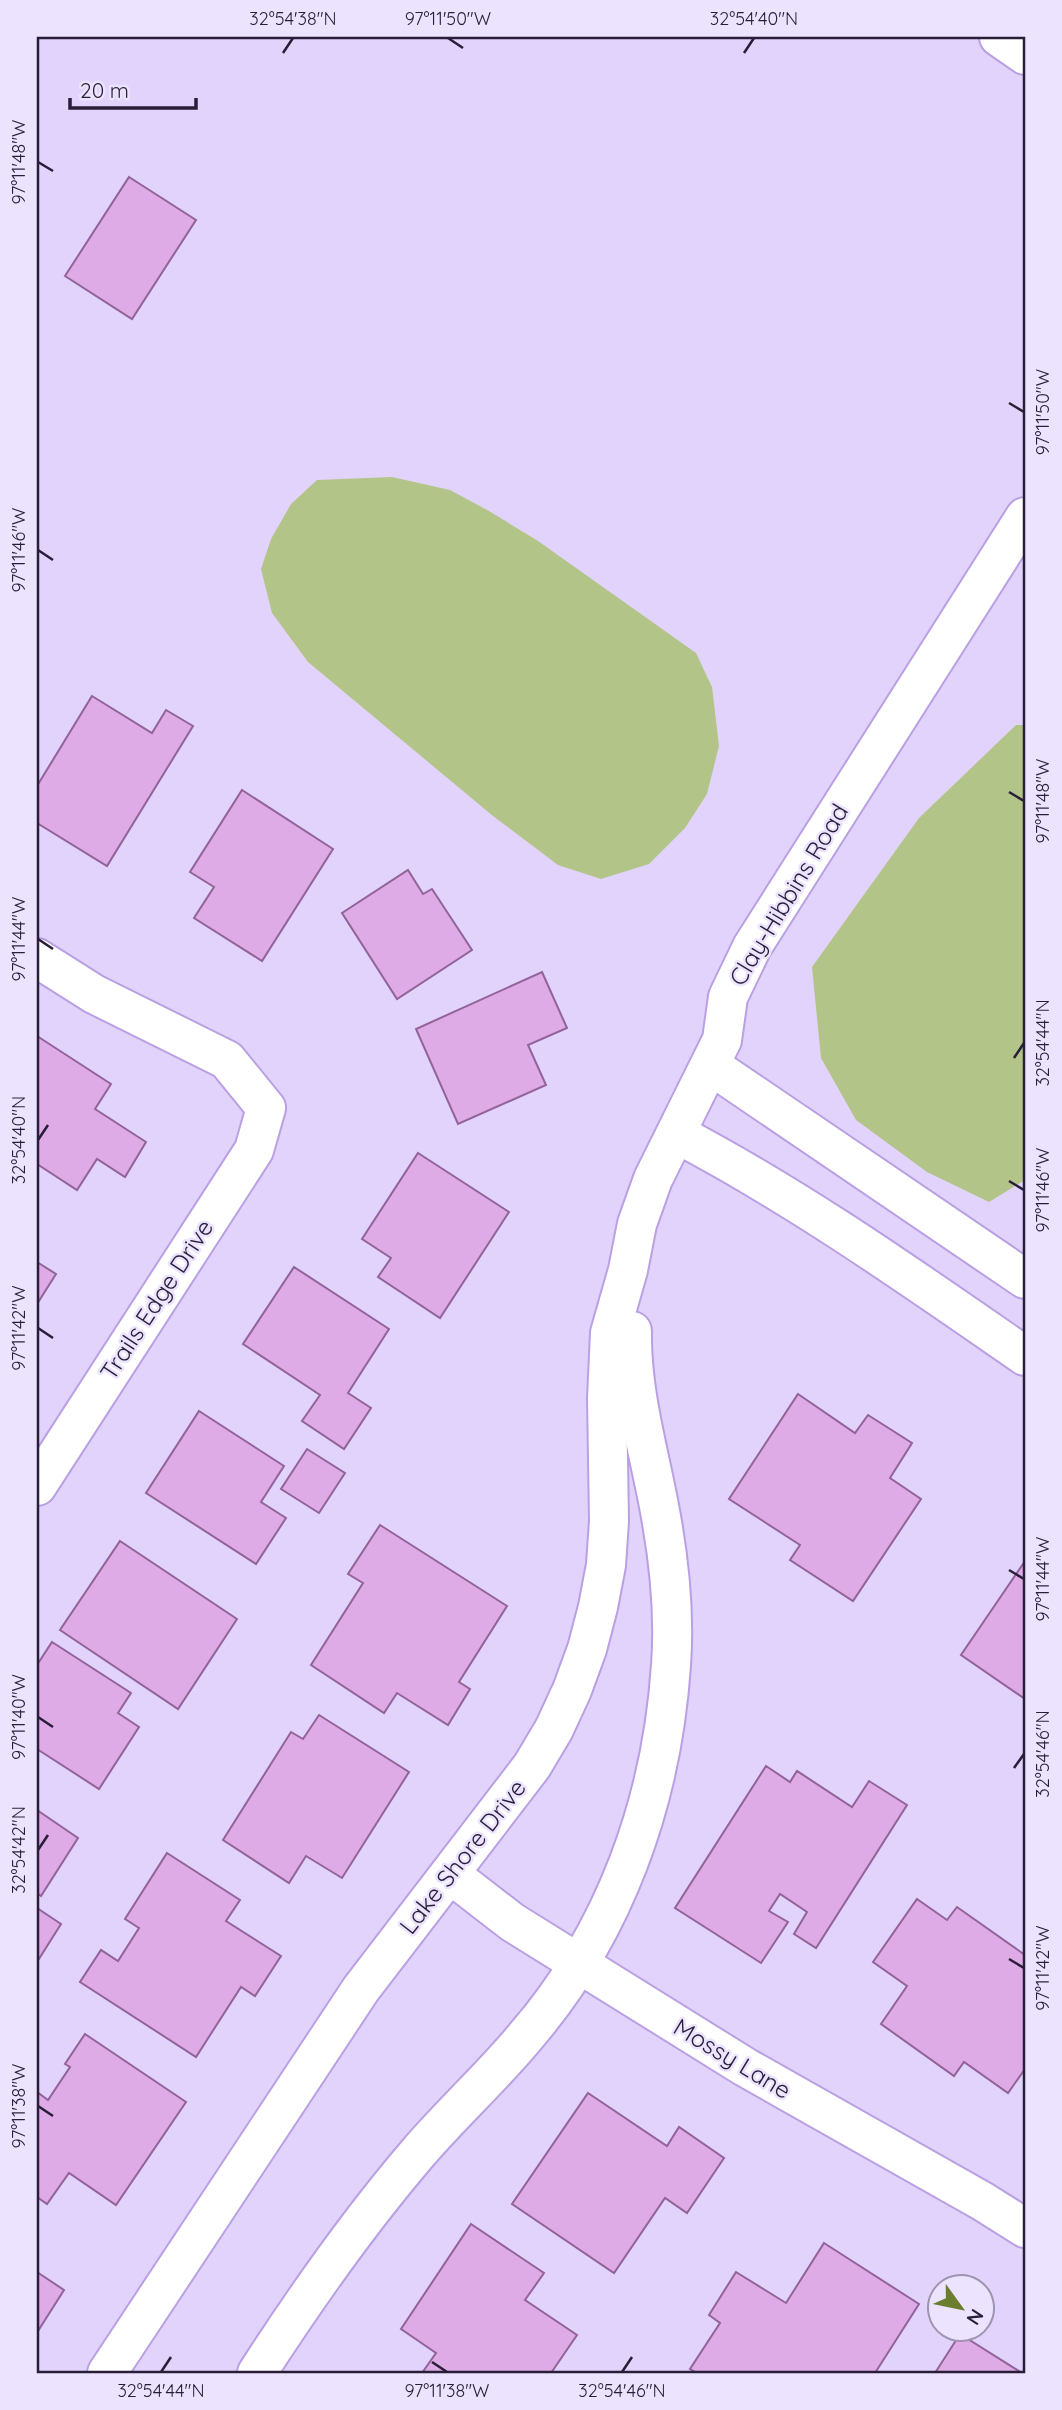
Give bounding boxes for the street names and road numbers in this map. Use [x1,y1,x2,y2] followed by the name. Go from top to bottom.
[722,798,854,991] street label: Clay-Hibbins Road
[93,1214,219,1385] street label: Trails Edge Drive
[393,1773,532,1940] street label: Lake Shore Drive
[668,2011,797,2105] street label: Mossy Lane

